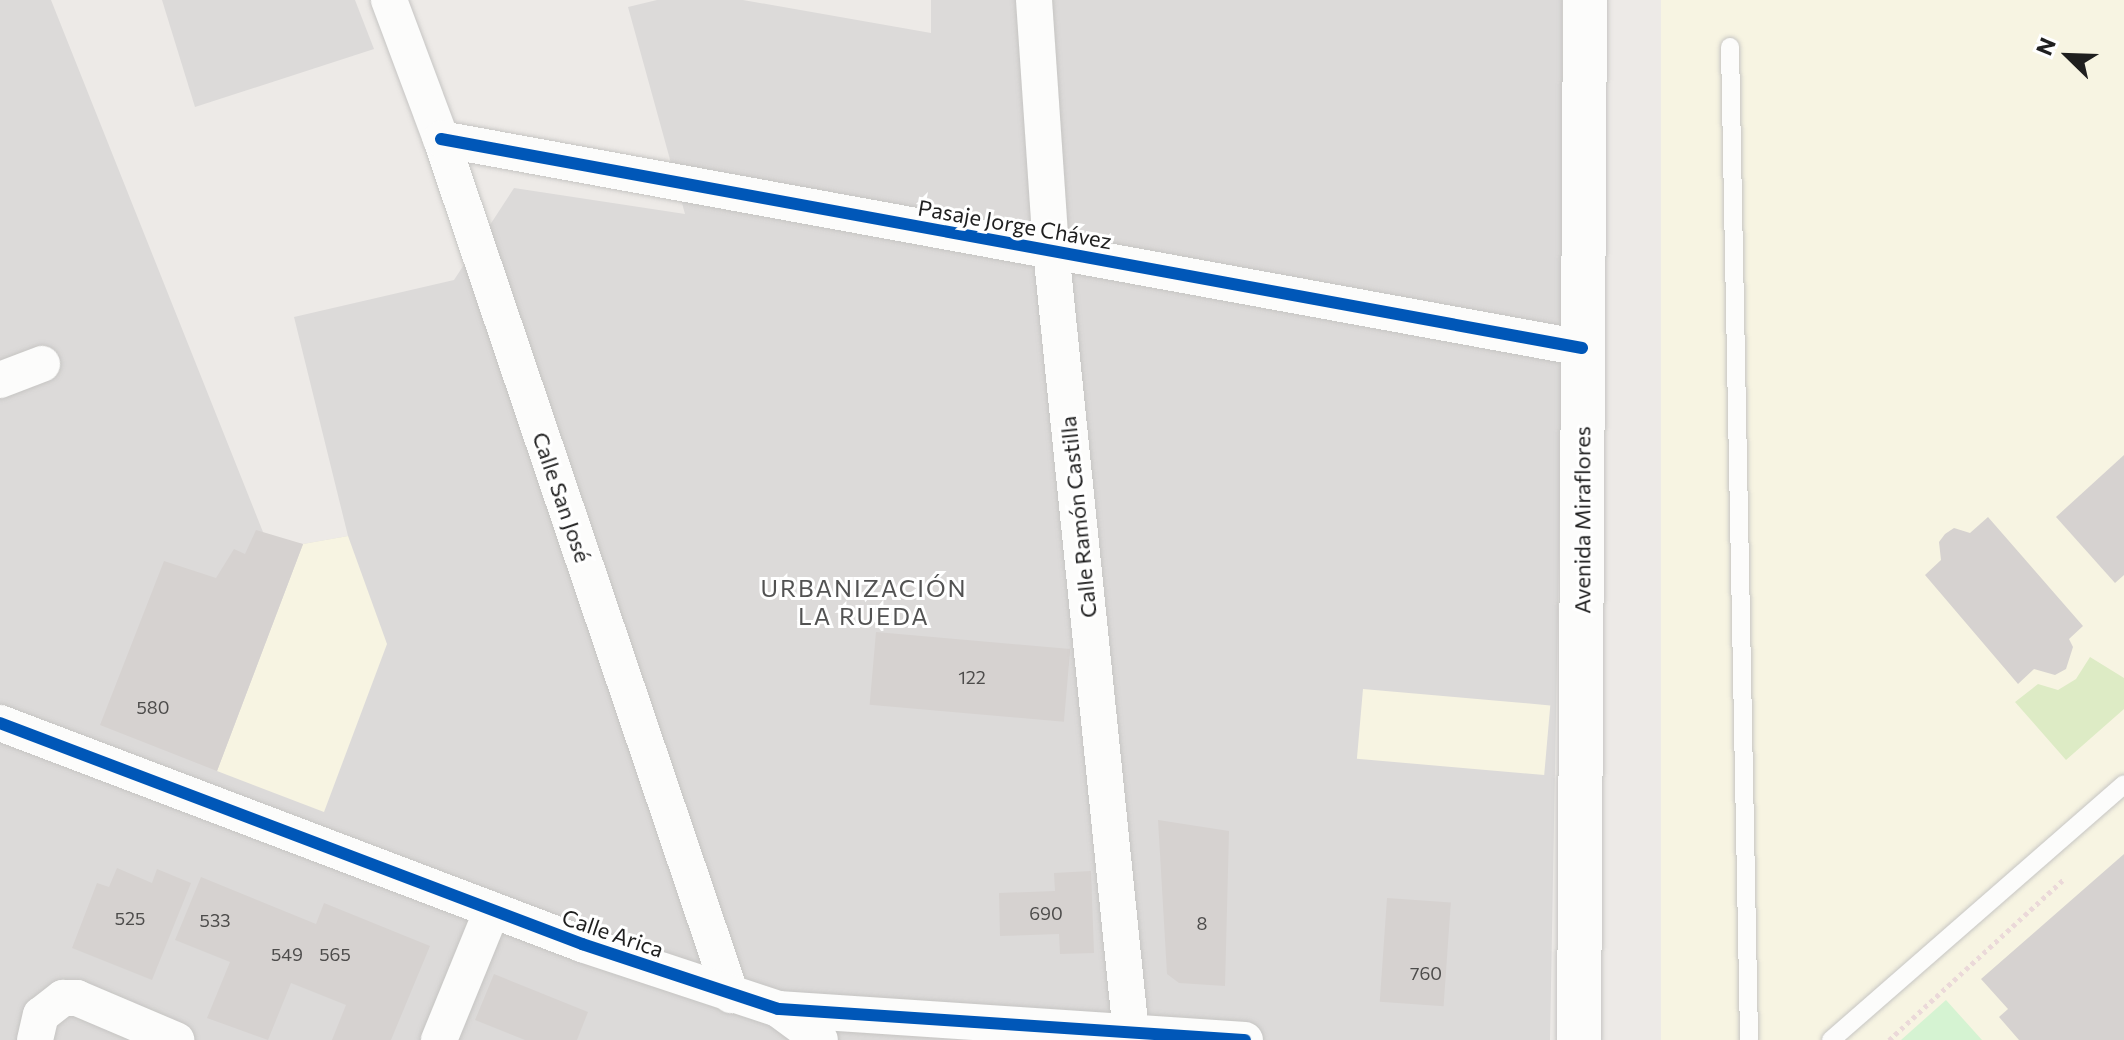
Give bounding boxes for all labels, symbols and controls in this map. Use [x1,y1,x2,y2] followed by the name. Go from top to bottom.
[2028,16,2108,96] north arrow
[2030,34,2061,59] text: N
[916,194,1114,254] street label: Pasaje Jorge Chávez
[1054,415,1102,619] street label: Calle Ramón Castilla
[1569,426,1595,614] street label: Avenida Miraflores
[527,429,597,565] street label: Calle San José
[760,574,968,630] district label: URBANIZACIÓN LA RUEDA
[958,666,986,688] house number: 122
[136,696,170,718] house number: 580
[1029,902,1063,924] house number: 690
[559,903,667,963] street label: Calle Arica
[115,907,145,929] house number: 525
[200,909,230,931] house number: 533
[1197,912,1207,934] house number: 8
[271,943,303,965] house number: 549
[319,943,351,965] house number: 565
[1410,962,1442,984] house number: 760

